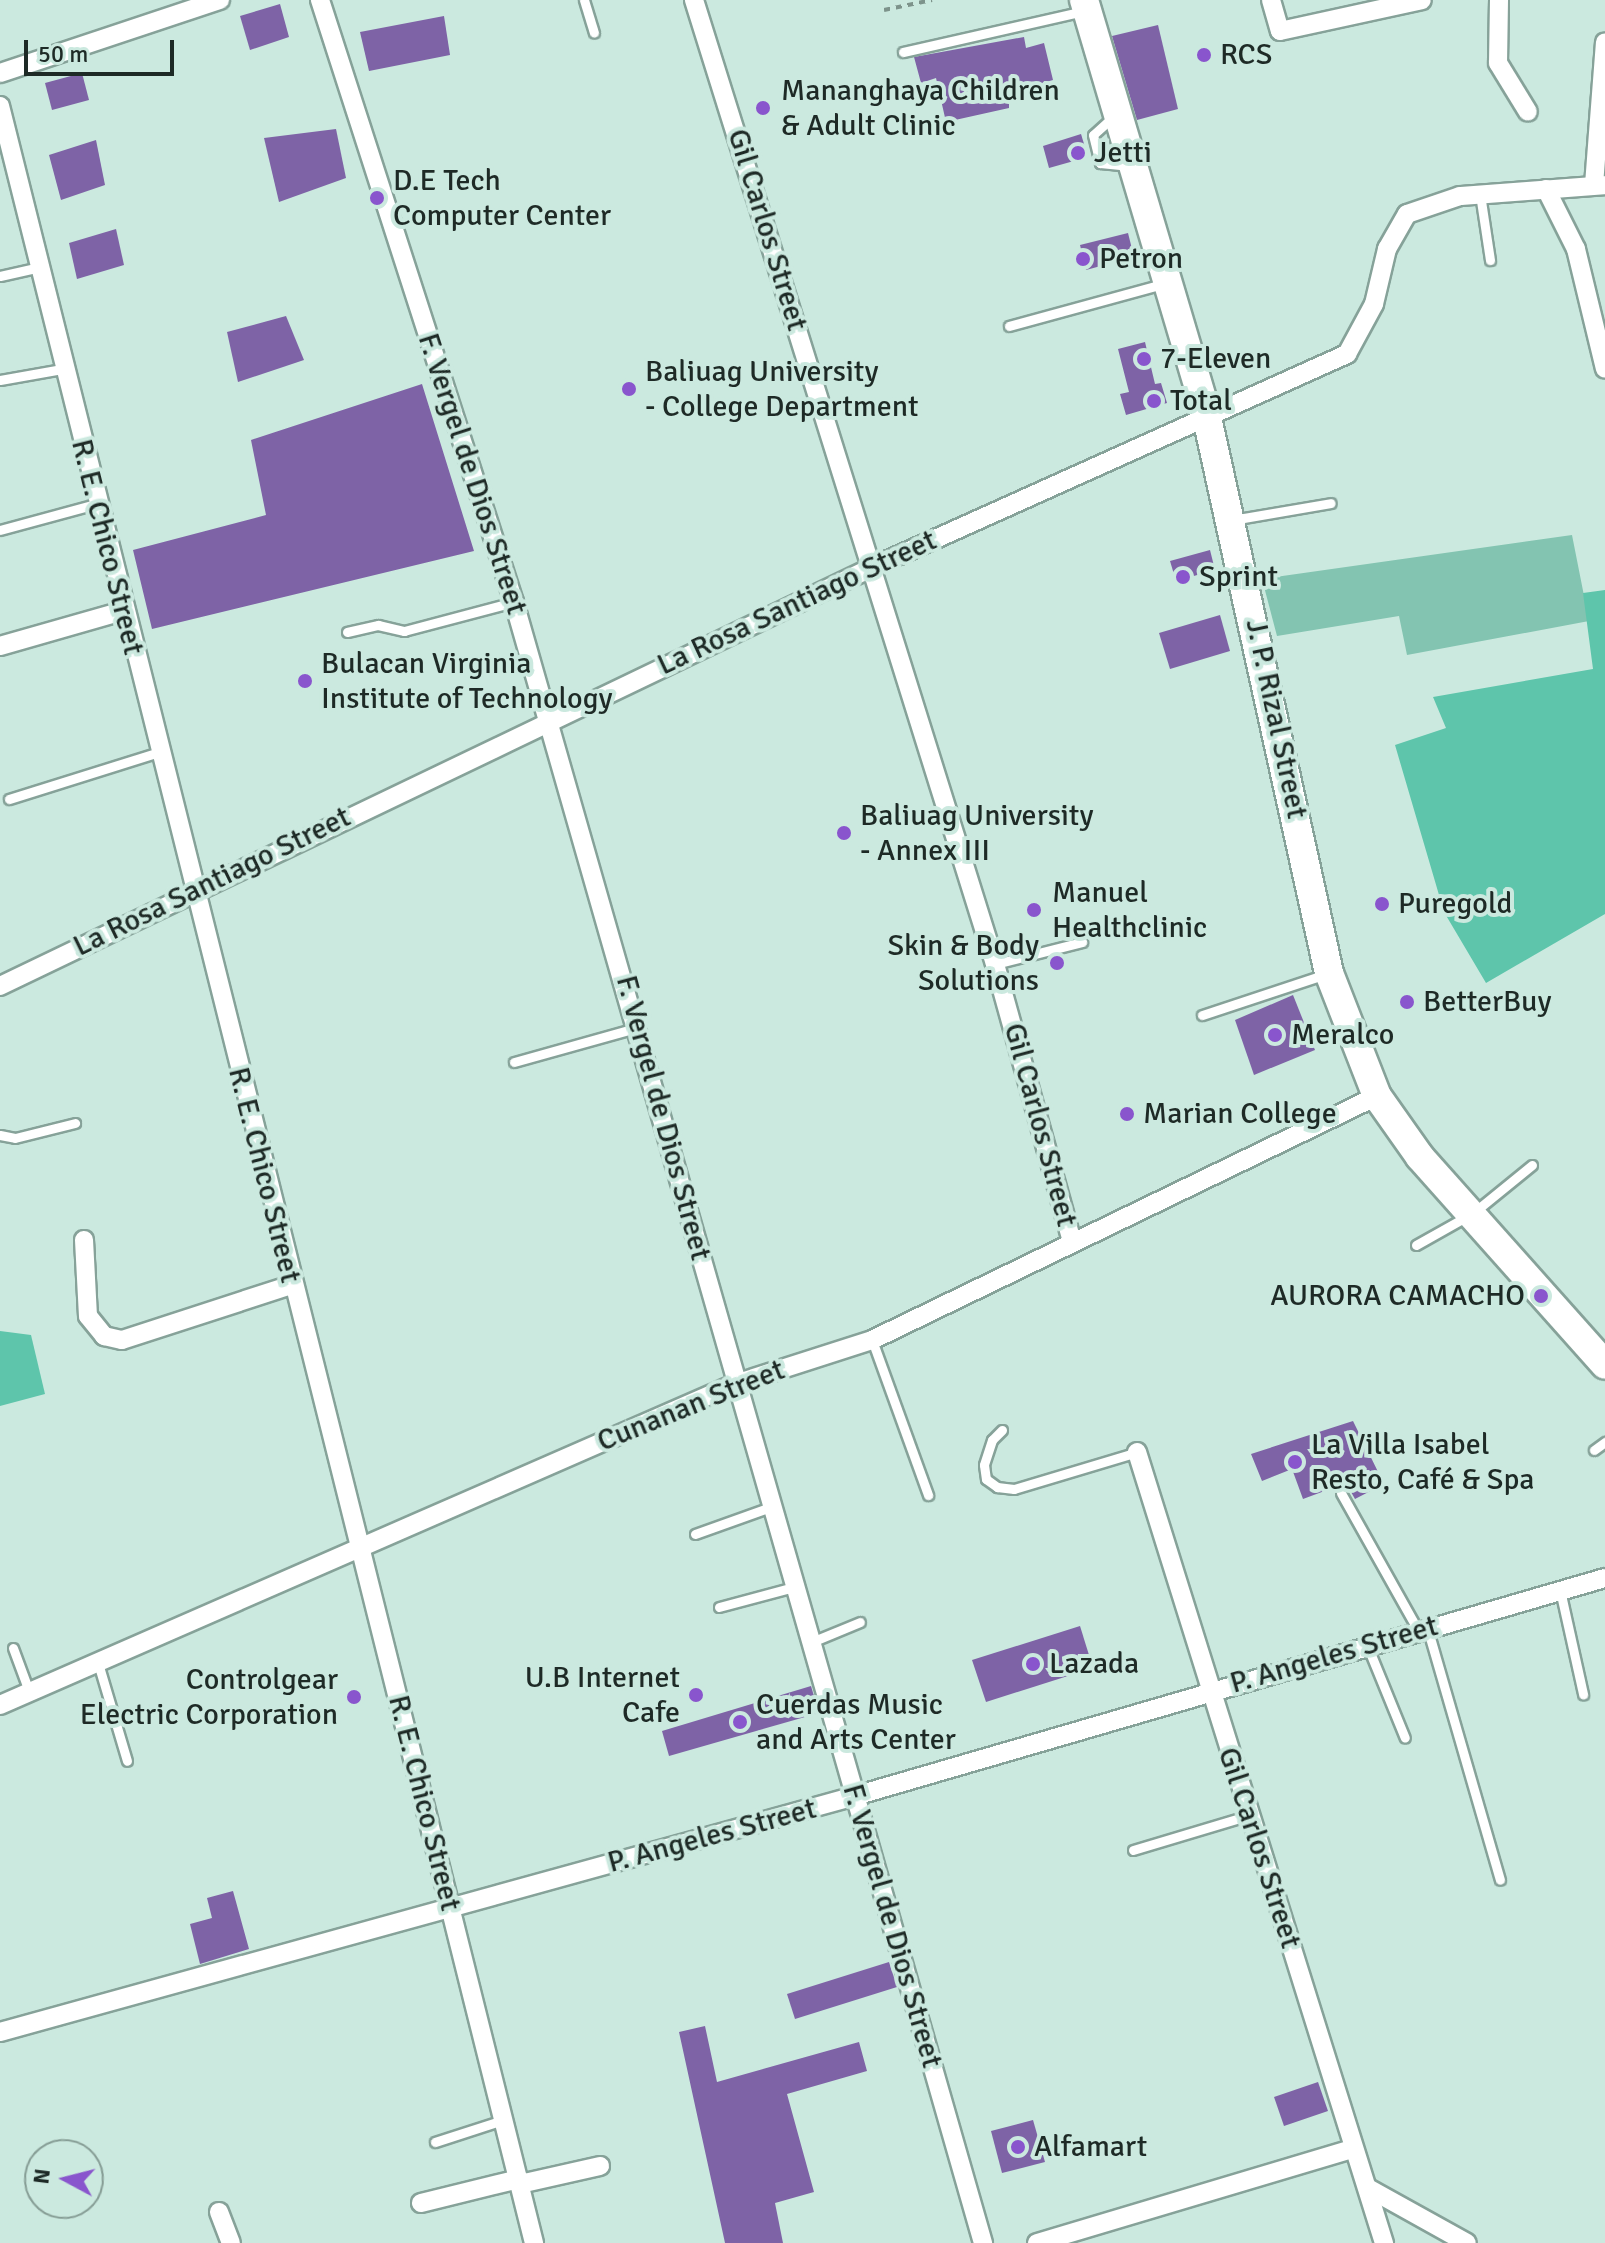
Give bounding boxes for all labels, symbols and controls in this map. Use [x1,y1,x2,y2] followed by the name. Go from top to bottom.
[28,24,178,74] scale bar
[1220,37,1272,73] place label: RCS
[38,39,88,69] text: 50 m
[1195,46,1213,64] marker: RCS
[781,73,1060,144] place label: Mananghaya Children & Adult Clinic
[752,97,774,119] marker: Mananghaya Children & Adult Clinic
[719,125,815,335] street label: Gil Carlos Street
[1094,135,1152,171] place label: Jetti
[1069,144,1087,162] marker: Jetti
[393,163,611,234] place label: D.E Tech Computer Center
[368,189,386,207] marker: D.E Tech Computer Center
[1099,241,1183,277] place label: Petron
[1074,250,1092,268] marker: Petron
[410,329,534,619] street label: F. Vergel de Dios Street
[1160,341,1271,377] place label: 7-Eleven
[1135,350,1153,368] marker: 7-Eleven
[645,354,919,424] place label: Baliuag University - College Department
[620,380,638,398] marker: Baliuag University - College Department
[1170,383,1232,419] place label: Total
[1145,392,1163,410] marker: Total
[63,435,151,659] street label: R. E. Chico Street
[652,523,942,683] street label: La Rosa Santiago Street
[1199,559,1278,595] place label: Sprint
[1174,568,1192,586] marker: Sprint
[1237,616,1315,822] street label: J. P. Rizal Street
[321,646,613,716] place label: Bulacan Virginia Institute of Technology
[296,672,314,690] marker: Bulacan Virginia Institute of Technology
[860,798,1093,868] place label: Baliuag University - Annex III
[68,799,356,965] street label: La Rosa Santiago Street
[835,824,853,842] marker: Baliuag University - Annex III
[1052,875,1207,946] place label: Manuel Healthclinic
[1398,886,1512,922] place label: Puregold
[1373,895,1391,913] marker: Puregold
[1023,899,1045,921] marker: Manuel Healthclinic
[887,928,1039,998] place label: Skin & Body Solutions
[1046,952,1068,974] marker: Skin & Body Solutions
[608,972,718,1264] street label: F. Vergel de Dios Street
[1423,984,1552,1020] place label: BetterBuy
[1398,993,1416,1011] marker: BetterBuy
[1291,1017,1394,1053] place label: Meralco
[996,1019,1084,1231] street label: Gil Carlos Street
[1266,1026,1284,1044] marker: Meralco
[220,1063,308,1287] street label: R. E. Chico Street
[1143,1096,1337,1132] place label: Marian College
[1118,1105,1136,1123] marker: Marian College
[1270,1278,1525,1314] place label: AURORA CAMACHO
[1532,1287,1550,1305] marker: AURORA CAMACHO
[592,1352,790,1460] street label: Cunanan Street
[1311,1427,1535,1498] place label: La Villa Isabel Resto, Café & Spa
[1286,1453,1304,1471] marker: La Villa Isabel Resto, Café & Spa
[1226,1608,1442,1702] street label: P. Angeles Street
[1049,1646,1139,1682] place label: Lazada
[1024,1655,1042,1673] marker: Lazada
[525,1660,680,1730] place label: U.B Internet Cafe
[80,1662,338,1732] place label: Controlgear Electric Corporation
[687,1686,705,1704] marker: U.B Internet Cafe
[756,1687,956,1758] place label: Cuerdas Music and Arts Center
[345,1688,363,1706] marker: Controlgear Electric Corporation
[380,1691,468,1915] street label: R. E. Chico Street
[731,1713,749,1731] marker: Cuerdas Music and Arts Center
[1210,1743,1308,1953] street label: Gil Carlos Street
[834,1780,950,2072] street label: F. Vergel de Dios Street
[604,1791,820,1881] street label: P. Angeles Street
[1034,2129,1147,2165] place label: Alfamart
[1009,2138,1027,2156] marker: Alfamart
[24,2139,104,2219] north arrow
[27,2167,56,2186] text: N

